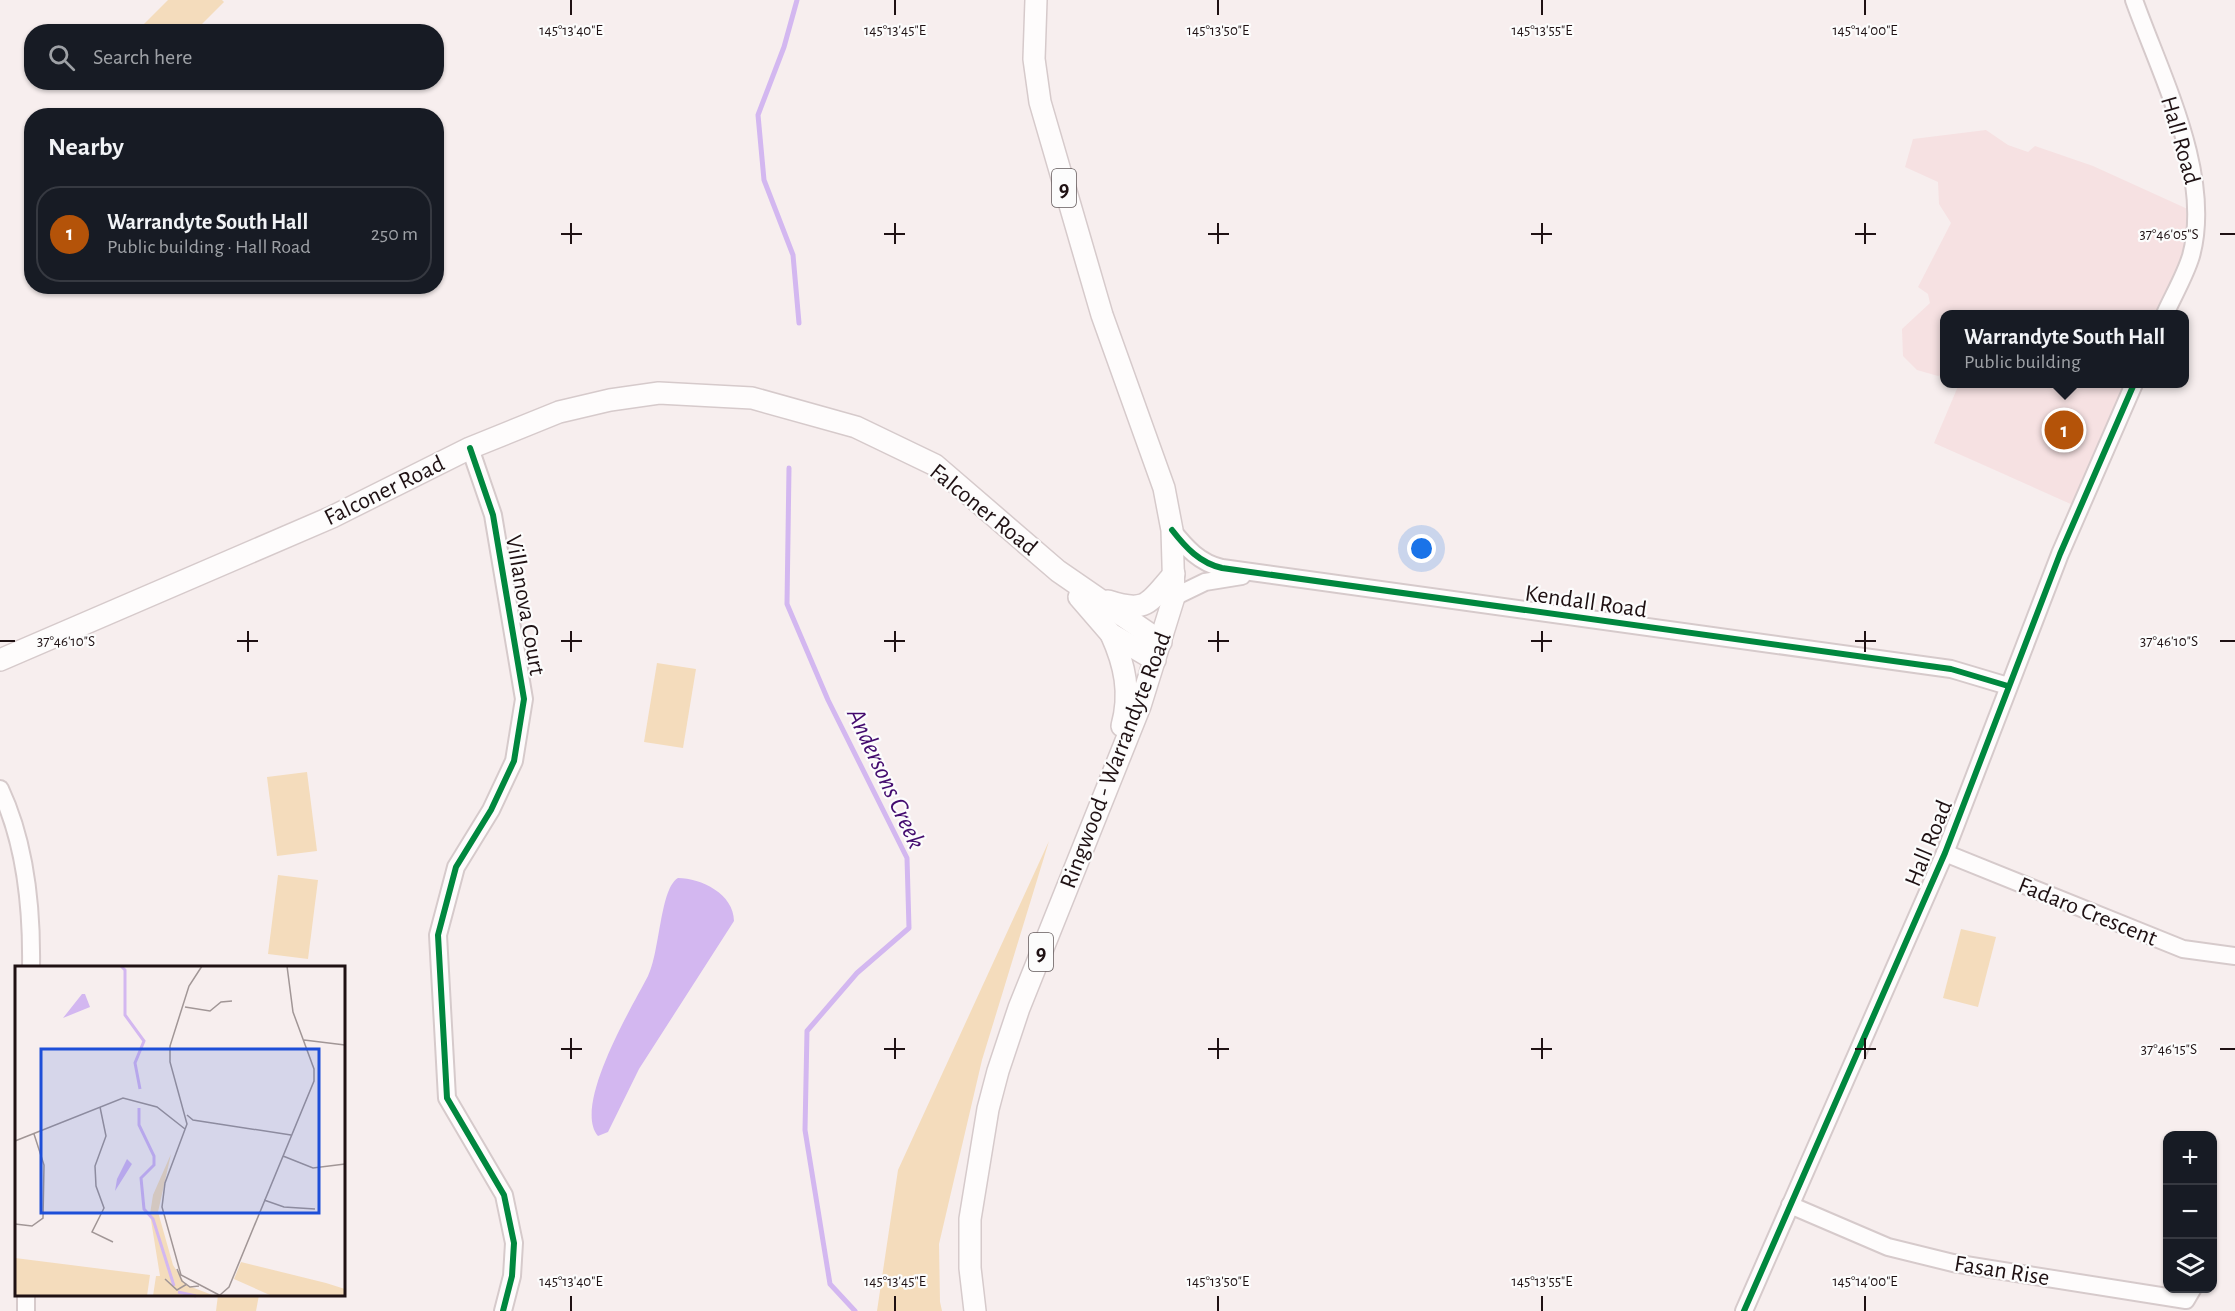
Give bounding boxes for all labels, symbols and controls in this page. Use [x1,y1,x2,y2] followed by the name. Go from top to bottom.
[539,23,603,38] text: 145°13'40"E
[864,23,926,38] text: 145°13'45"E
[1187,23,1249,38] text: 145°13'50"E
[1512,23,1572,38] text: 145°13'55"E
[1832,23,1898,38] text: 145°14'00"E
[24,24,444,90] search box
[45,41,78,74] icon: search
[93,46,192,68] text: Search here
[2156,93,2204,187] street label: Hall Road
[48,134,124,160] text: Nearby
[1052,169,1076,207] road number: 9
[107,211,308,233] text: Warrandyte South Hall
[66,224,73,244] text: 1
[371,224,418,244] text: 250 m
[2139,227,2199,242] text: 37°46'05"S
[107,237,311,257] text: Public building · Hall Road
[1940,310,2189,388] popup
[1964,326,2165,348] text: Warrandyte South Hall
[1964,352,2081,372] text: Public building
[2044,408,2084,452] pin: 1
[321,452,448,530] street label: Falconer Road
[925,459,1042,560] street label: Falconer Road
[501,533,549,677] street label: Villanova Court
[1407,534,1436,563] your location
[1523,582,1648,622] street label: Kendall Road
[1056,629,1176,892] street label: Ringwood - Warrandyte Road
[37,634,95,649] text: 37°46'10"S
[2140,634,2198,649] text: 37°46'10"S
[842,703,930,853] water label: Andersons Creek
[1901,797,1957,890] street label: Hall Road
[2015,873,2161,951] street label: Fadaro Crescent
[1029,933,1053,971] road number: 9
[15,966,345,1296] inset map
[2141,1042,2197,1057] text: 37°46'15"S
[2163,1131,2217,1293] map controls
[2163,1131,2217,1185] button: +
[2163,1185,2217,1239] button: −
[2163,1239,2217,1293] button: layers
[1953,1252,2051,1290] street label: Fasan Rise
[539,1274,603,1289] text: 145°13'40"E
[864,1274,926,1289] text: 145°13'45"E
[1187,1274,1249,1289] text: 145°13'50"E
[1512,1274,1572,1289] text: 145°13'55"E
[1832,1274,1898,1289] text: 145°14'00"E

